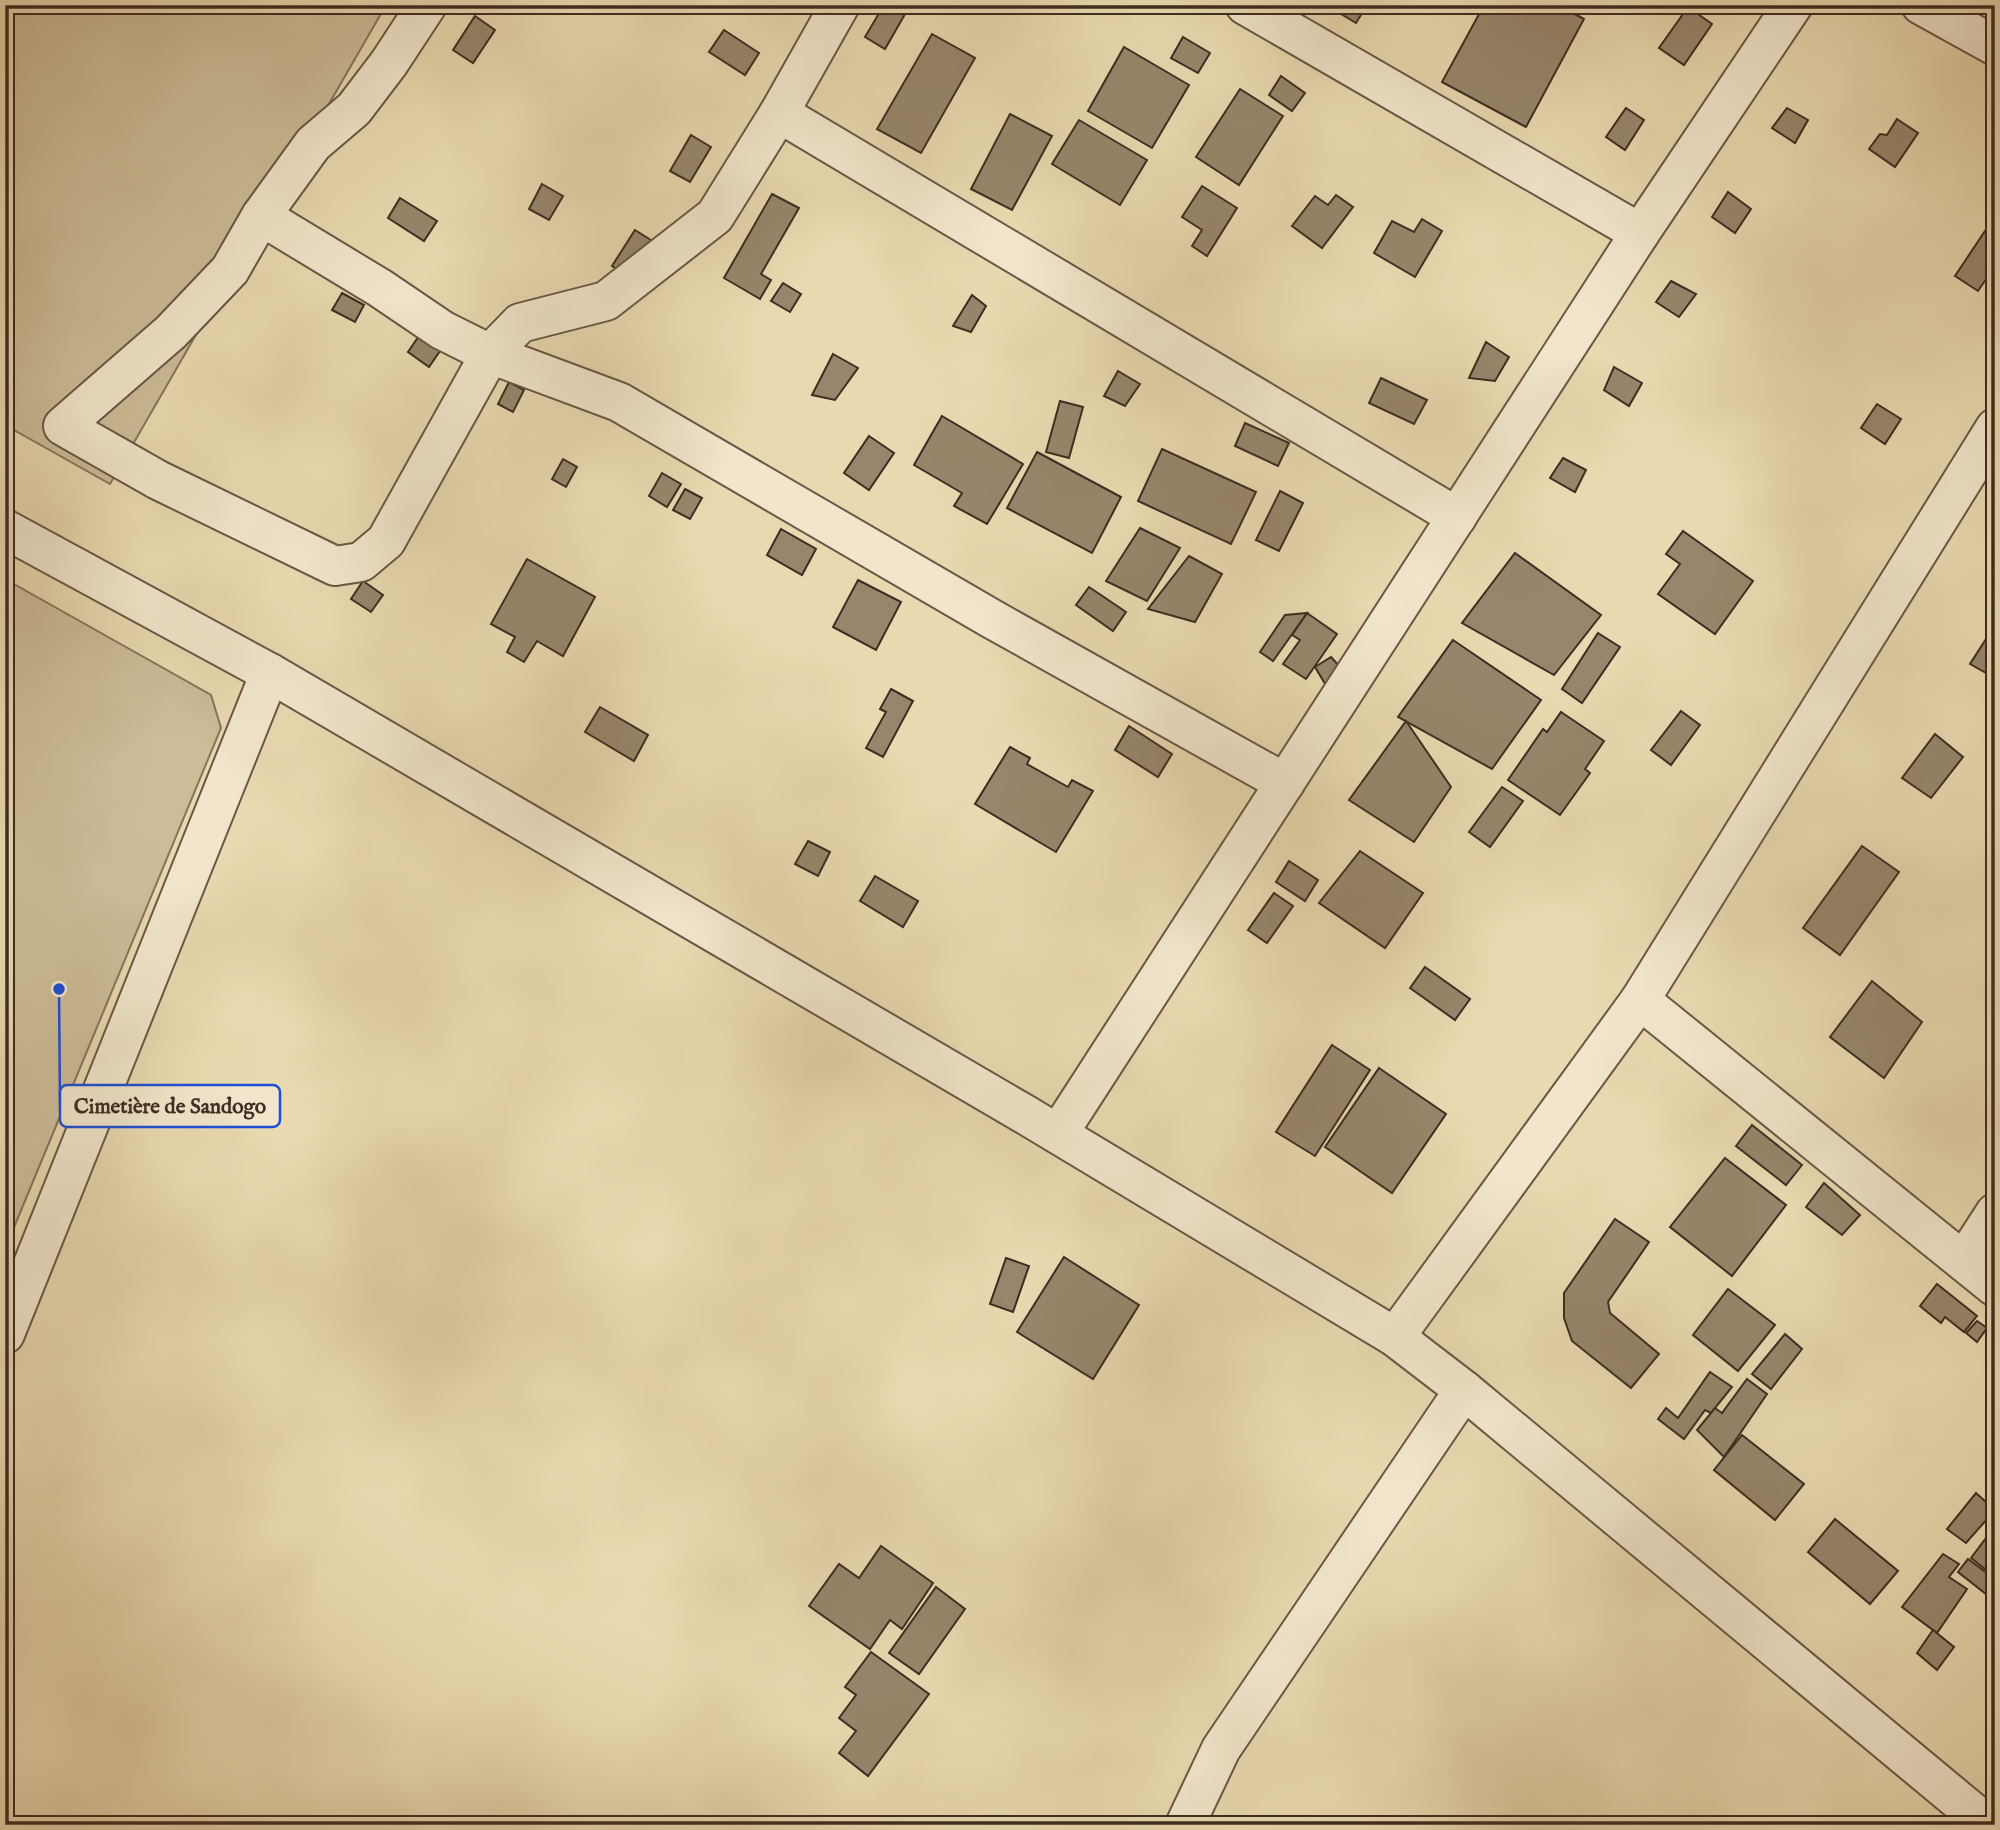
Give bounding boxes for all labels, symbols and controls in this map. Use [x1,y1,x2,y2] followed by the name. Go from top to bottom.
[60,1085,280,1127] callout: Cimetière de Sandogo
[74,1094,267,1121] text: Cimetière de Sandogo

